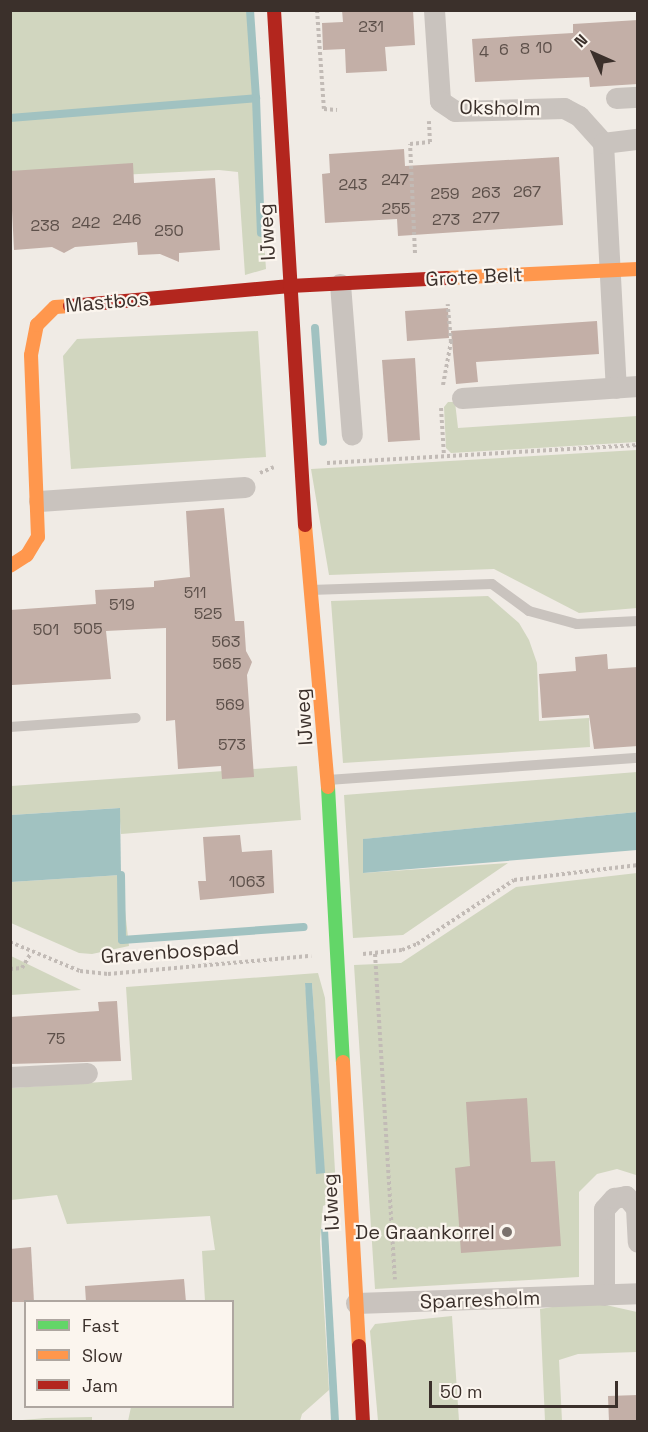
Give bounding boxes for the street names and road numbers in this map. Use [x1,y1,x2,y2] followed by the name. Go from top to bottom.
[459,95,541,121] street label: Oksholm
[254,203,280,261] street label: IJweg
[425,262,523,292] street label: Grote Belt
[64,286,150,318] street label: Mastbos
[290,688,318,746] street label: IJweg
[100,935,240,969] street label: Gravenbospad
[318,1173,344,1231] street label: IJweg
[419,1286,541,1314] street label: Sparresholm

